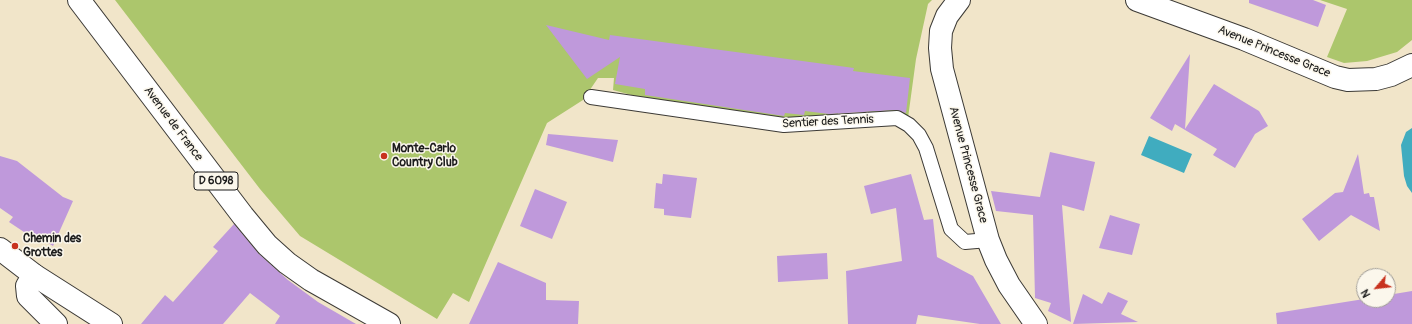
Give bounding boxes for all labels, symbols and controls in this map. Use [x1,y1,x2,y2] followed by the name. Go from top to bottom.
[1216,23,1332,81] street label: Avenue Princesse Grace
[140,84,206,164] street label: Avenue de France
[946,105,990,225] street label: Avenue Princesse Grace
[782,112,874,132] street label: Sentier des Tennis
[392,142,458,170] place label: Monte-Carlo Country Club
[379,151,389,161] marker: Monte-Carlo Country Club
[194,172,238,190] road number: D 6098
[23,232,81,260] place label: Chemin des Grottes
[10,241,20,251] marker: Chemin des Grottes
[1356,268,1396,308] north arrow
[1358,287,1373,300] text: N

